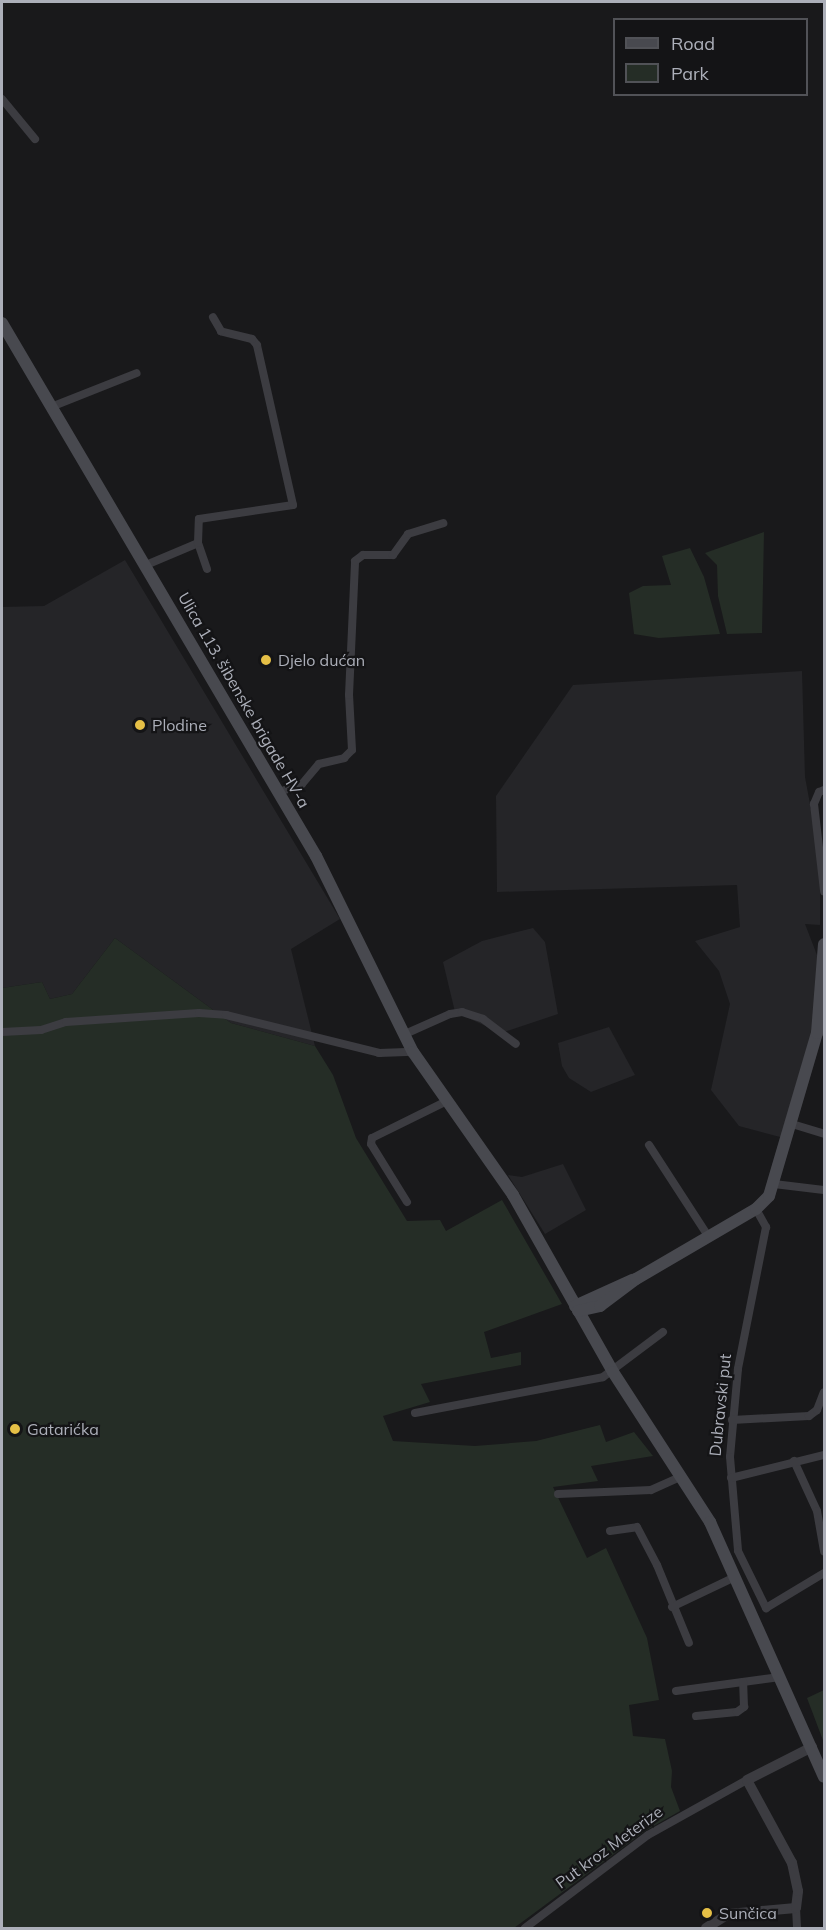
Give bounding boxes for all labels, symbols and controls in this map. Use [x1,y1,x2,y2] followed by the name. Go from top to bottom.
[613,18,808,96] legend
[671,32,715,55] text: Road
[671,62,709,85] text: Park
[174,589,314,811] street label: Ulica 113. šibenske brigade HV-a
[278,650,365,670] place label: Djelo dućan
[259,653,273,667] marker: Djelo dućan
[152,715,207,735] place label: Plodine
[133,718,147,732] marker: Plodine
[705,1353,735,1457] street label: Dubravski put
[27,1419,99,1439] place label: Gatarićka
[8,1422,22,1436] marker: Gatarićka
[552,1802,666,1892] street label: Put kroz Meterize
[719,1903,777,1923] place label: Sunčica
[700,1906,714,1920] marker: Sunčica

